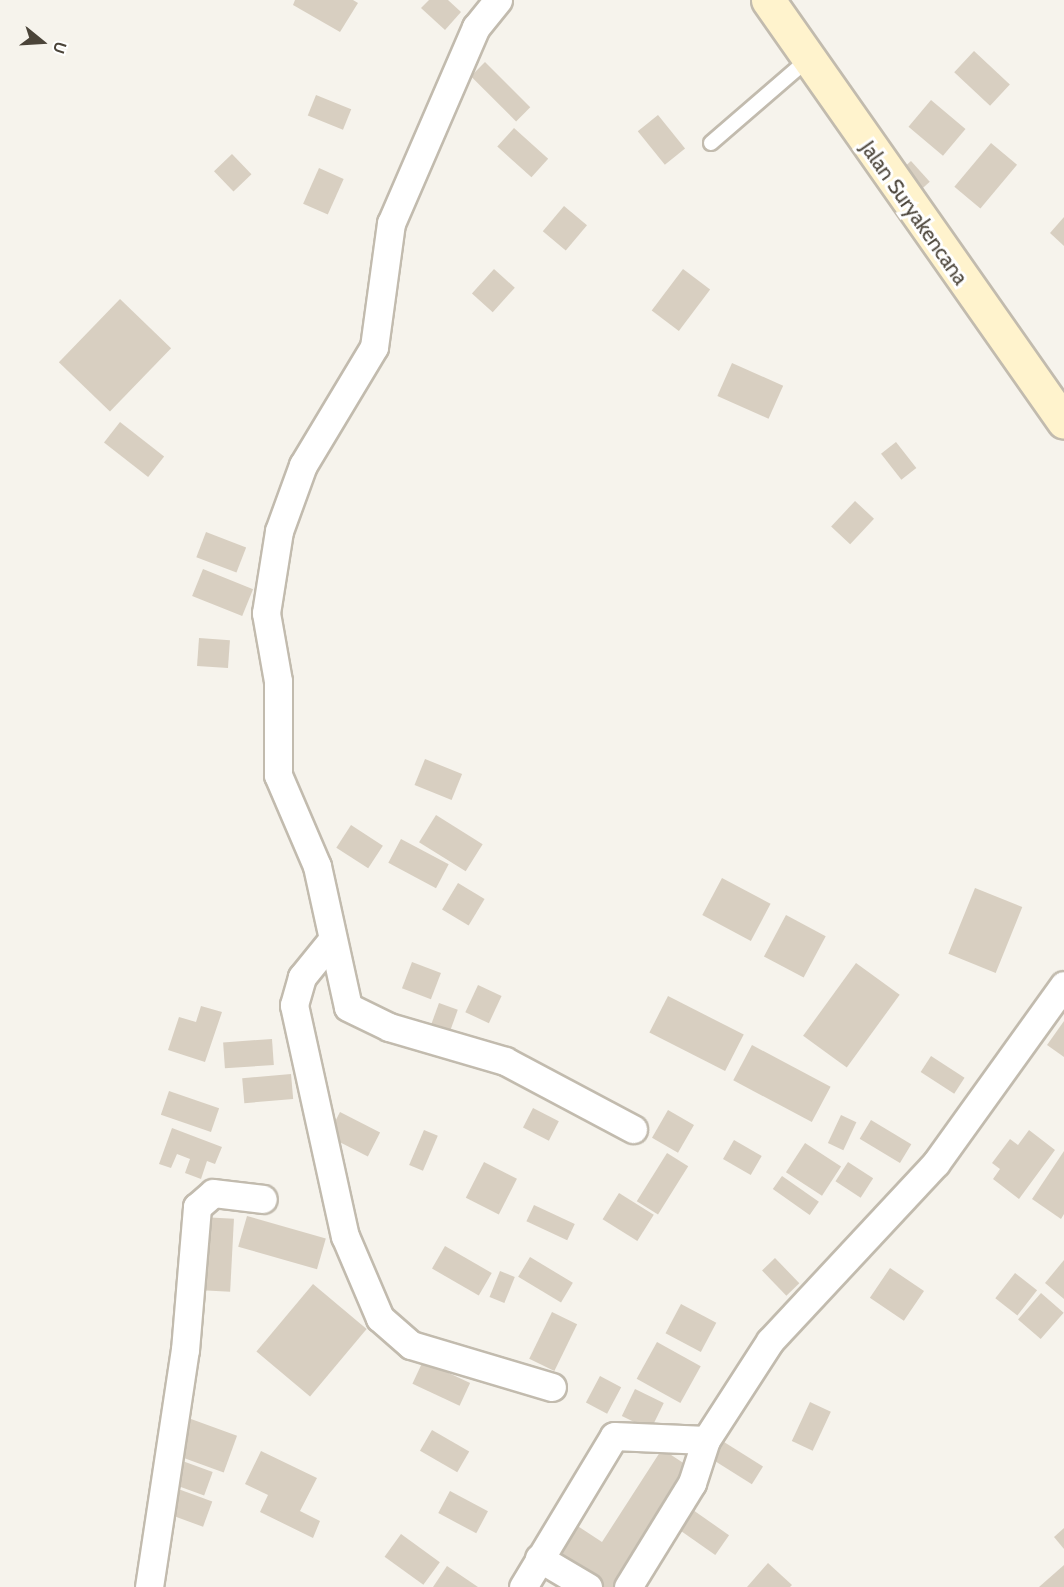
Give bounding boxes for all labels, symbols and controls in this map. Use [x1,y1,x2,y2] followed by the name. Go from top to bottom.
[12,12,72,72] north arrow
[49,39,70,56] text: U
[855,136,973,290] street label: Jalan Suryakencana

